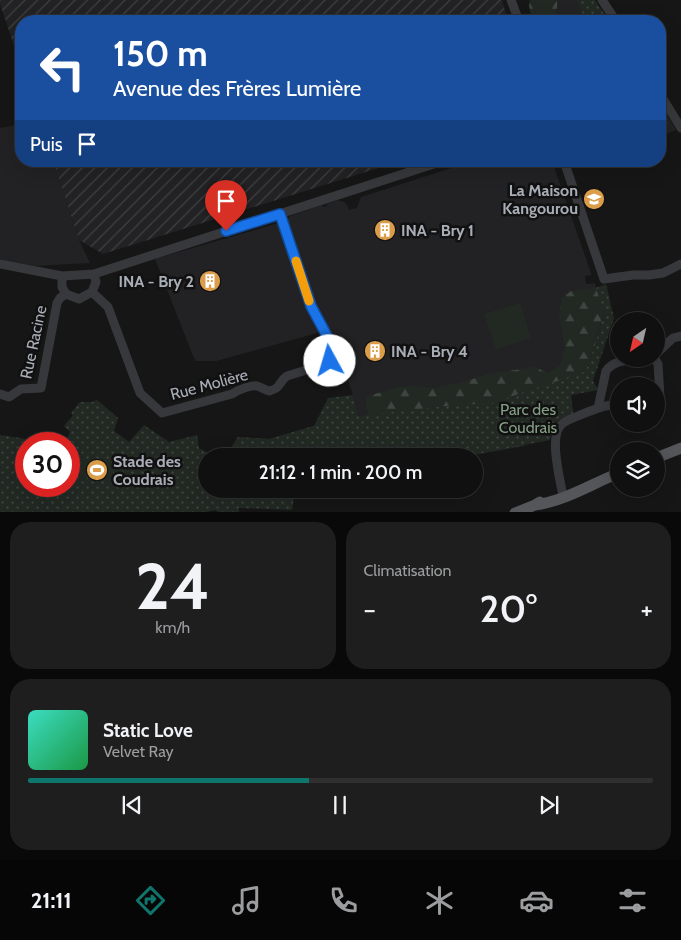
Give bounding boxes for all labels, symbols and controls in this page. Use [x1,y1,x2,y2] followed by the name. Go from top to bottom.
[113,32,208,75] text: 150 m
[30,35,95,100] icon: left
[113,75,361,102] text: Avenue des Frères Lumière
[73,130,101,158] icon: arrive
[30,133,63,156] text: Puis
[205,180,247,231] pin
[502,181,578,218] place label: La Maison Kangourou
[212,187,240,215] icon: arrive
[582,187,606,211] school or university icon: La Maison Kangourou
[373,218,397,242] building icon: INA - Bry 1
[401,221,474,240] place label: INA - Bry 1
[198,269,222,293] building icon: INA - Bry 2
[118,272,194,291] place label: INA - Bry 2
[16,304,51,381] street label: Rue Racine
[610,312,665,368] north arrow
[610,312,665,497] map controls
[303,334,355,386] position arrow
[363,339,387,363] building icon: INA - Bry 4
[391,342,468,361] place label: INA - Bry 4
[168,365,250,404] street label: Rue Molière
[610,377,665,432] button: sound
[499,400,558,437] park label: Parc des Coudrais
[15,432,80,497] speed limit sign: 30
[610,442,665,497] button: layers
[113,452,181,489] place label: Stade des Coudrais
[85,458,109,482] sports icon: Stade des Coudrais
[259,461,422,484] text: 21:12 · 1 min · 200 m
[135,546,210,625] text: 24
[364,561,452,580] text: Climatisation
[479,585,537,632] text: 20°
[364,592,376,626] text: −
[641,592,653,626] text: +
[155,618,190,637] text: km/h
[103,719,193,742] text: Static Love
[103,742,174,761] text: Velvet Ray
[118,791,146,819] icon: previous
[326,791,354,819] icon: pause
[535,791,563,819] icon: next
[133,883,168,918] icon: directions
[229,883,264,918] icon: music
[326,883,361,918] icon: phone
[422,883,457,918] icon: climate
[519,883,554,918] icon: car
[615,883,650,918] icon: filters
[31,887,72,914] text: 21:11

